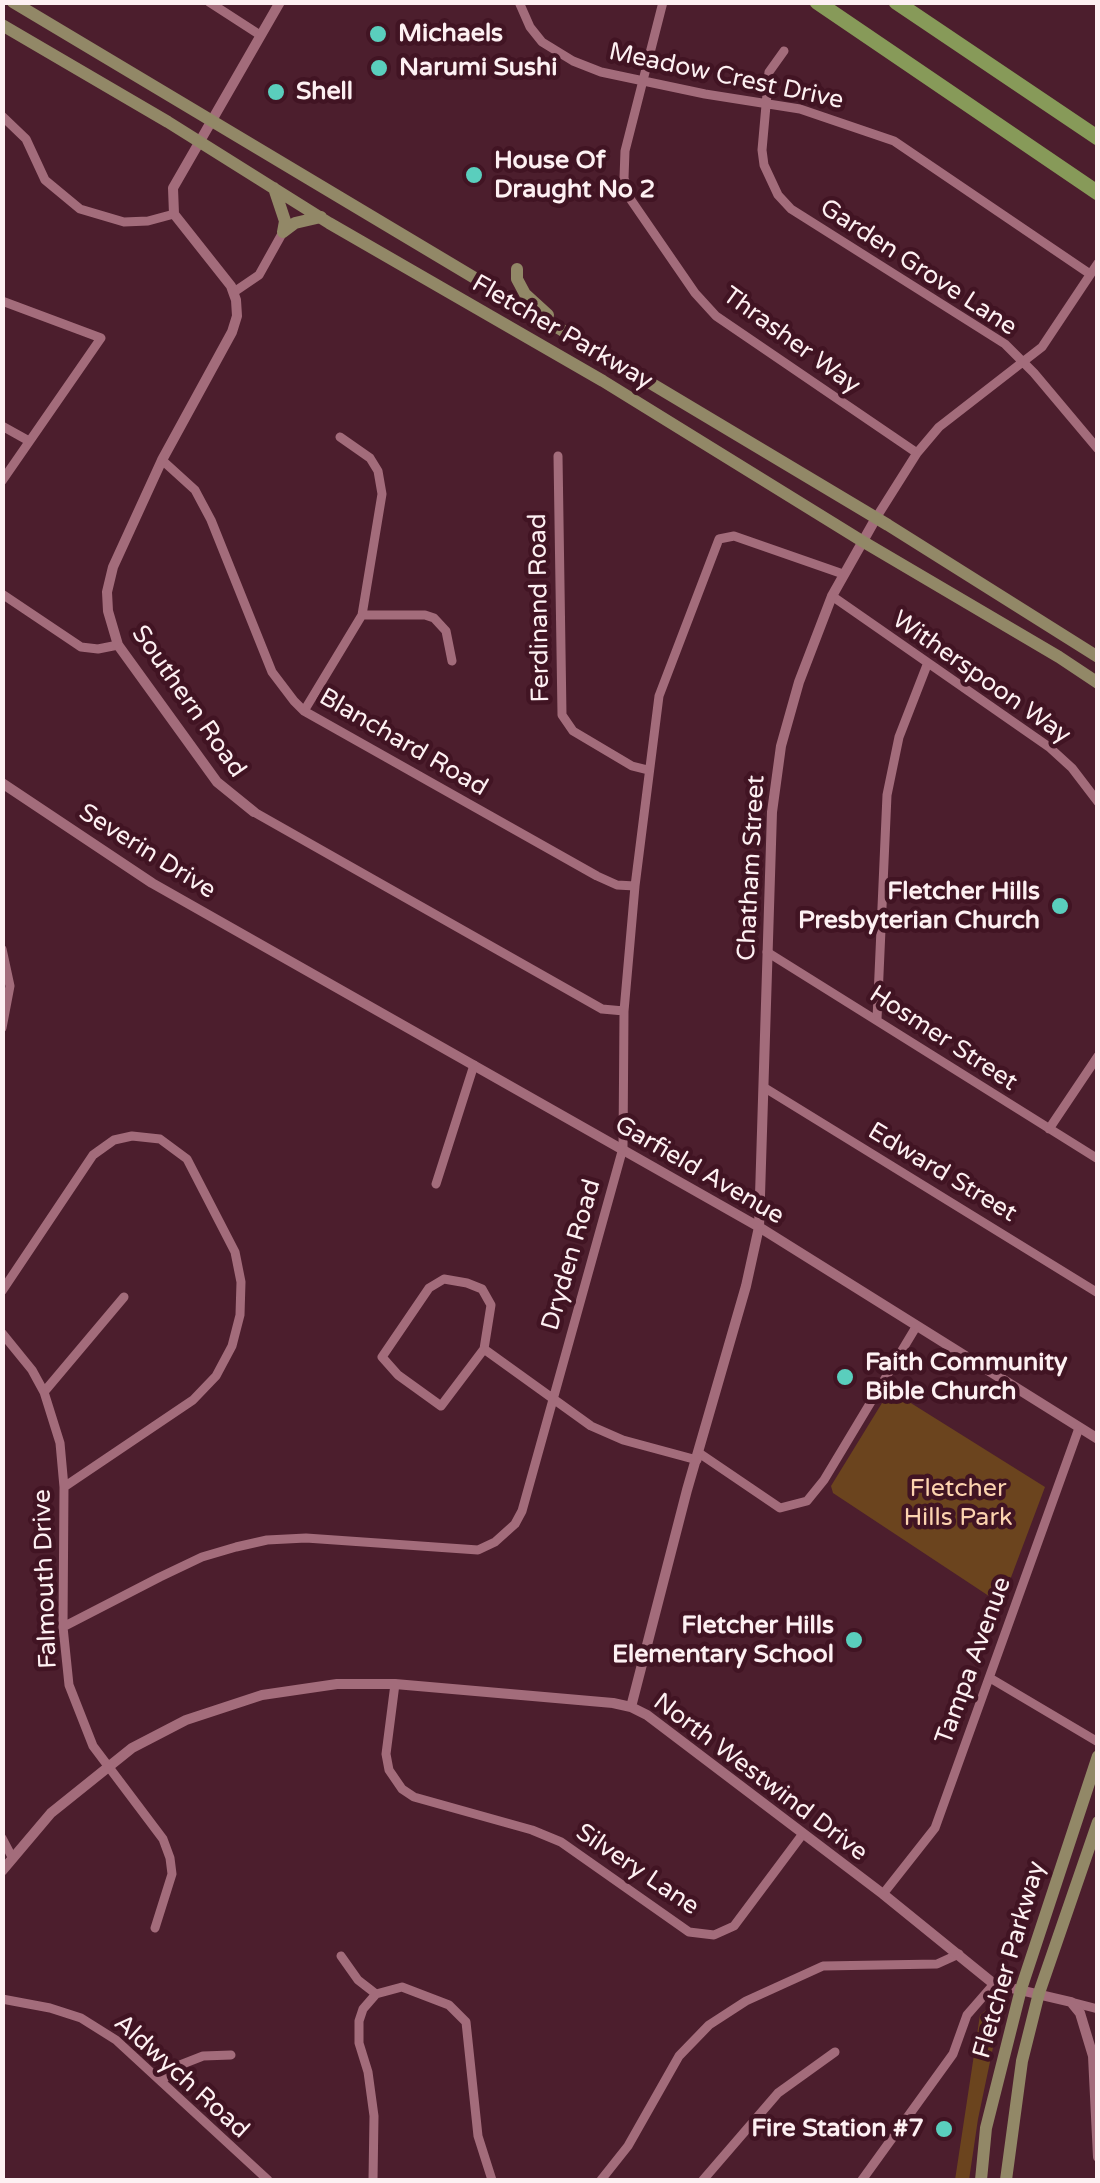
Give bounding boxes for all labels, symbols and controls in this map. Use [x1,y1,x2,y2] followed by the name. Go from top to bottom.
[398,19,503,49] place label: Michaels
[367,23,389,45] marker: Michaels
[606,37,846,117] street label: Meadow Crest Drive
[399,53,557,83] place label: Narumi Sushi
[368,57,390,79] marker: Narumi Sushi
[296,77,353,107] place label: Shell
[265,81,287,103] marker: Shell
[494,146,655,205] place label: House Of Draught No 2
[463,164,485,186] marker: House Of Draught No 2
[814,193,1022,343] street label: Garden Grove Lane
[466,269,658,397] street label: Fletcher Parkway
[716,281,866,401] street label: Thrasher Way
[523,513,557,703] street label: Ferdinand Road
[886,605,1076,751] street label: Witherspoon Way
[124,620,252,784] street label: Southern Road
[313,683,493,803] street label: Blanchard Road
[732,774,772,962] street label: Chatham Street
[73,798,221,906] street label: Severin Drive
[798,877,1040,936] place label: Fletcher Hills Presbyterian Church
[1049,895,1071,917] marker: Fletcher Hills Presbyterian Church
[863,980,1023,1098] street label: Hosmer Street
[609,1110,789,1232] street label: Garfield Avenue
[862,1117,1022,1229] street label: Edward Street
[536,1176,608,1334] street label: Dryden Road
[865,1348,1067,1407] place label: Faith Community Bible Church
[834,1366,856,1388] marker: Faith Community Bible Church
[903,1474,1013,1533] park label: Fletcher Hills Park
[28,1489,64,1669] street label: Falmouth Drive
[930,1573,1018,1749] street label: Tampa Avenue
[612,1611,834,1670] place label: Fletcher Hills Elementary School
[843,1629,865,1651] marker: Fletcher Hills Elementary School
[647,1688,873,1868] street label: North Westwind Drive
[570,1818,704,1922] street label: Silvery Lane
[967,1858,1053,2062] street label: Fletcher Parkway
[107,2009,255,2145] street label: Aldwych Road
[751,2114,924,2144] place label: Fire Station #7
[933,2118,955,2140] marker: Fire Station #7

